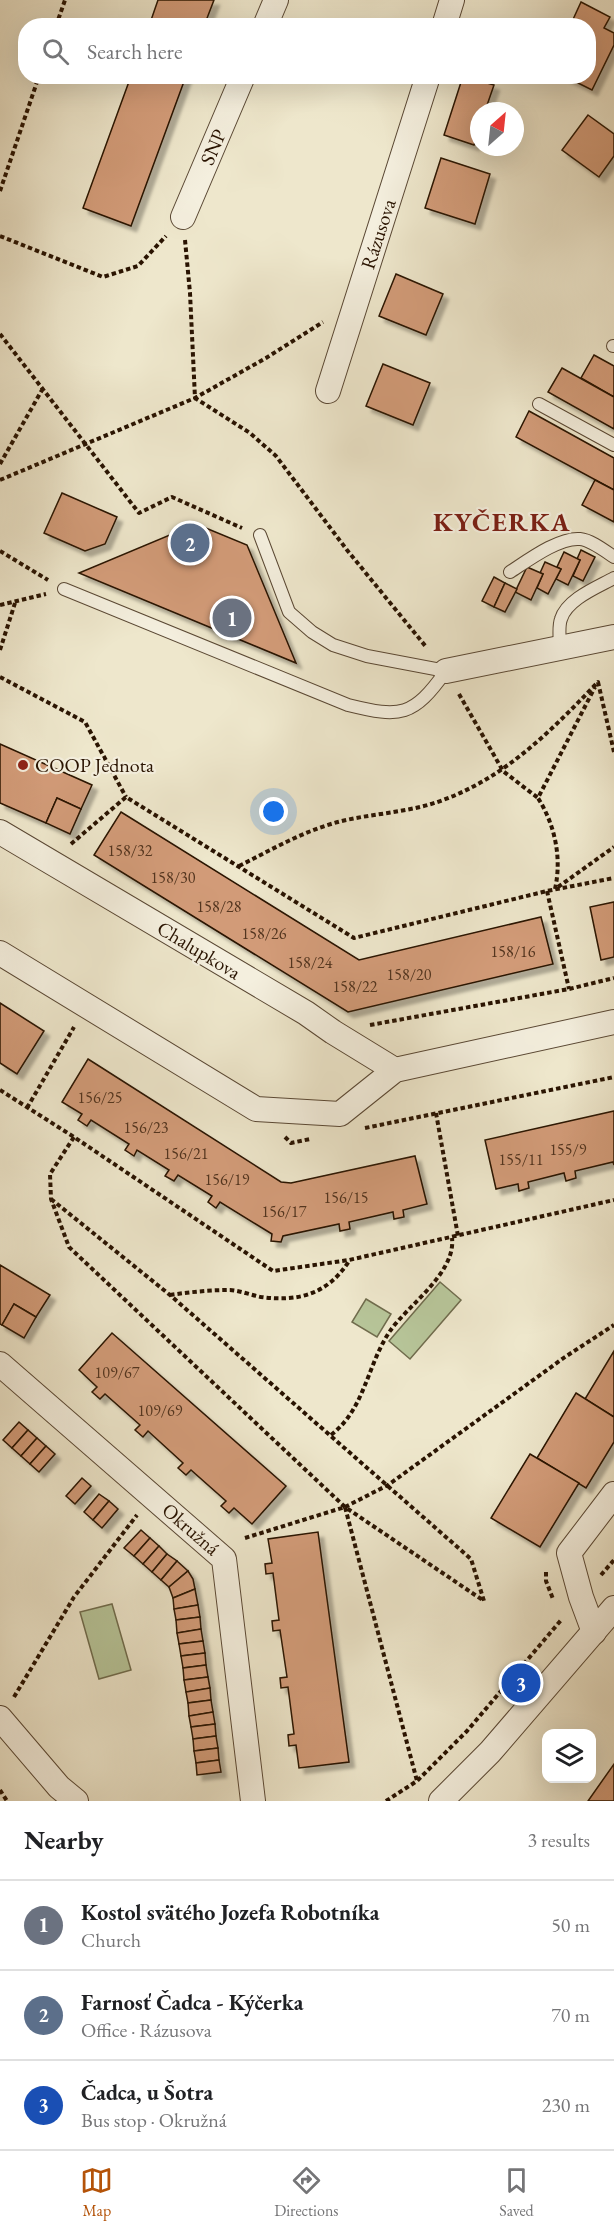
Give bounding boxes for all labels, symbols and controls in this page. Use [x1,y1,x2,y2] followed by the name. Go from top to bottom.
[18,18,596,84] search box
[39,35,72,68] icon: search
[87,37,182,66] text: Search here
[470,102,524,156] north arrow
[194,125,232,169] street label: SNP
[354,196,402,272] street label: Rázusova
[433,505,571,539] district label: KYČERKA
[170,520,210,566] pin: 2
[212,596,252,640] pin: 1
[35,752,154,778] place label: COOP Jednota
[16,758,30,772] marker: COOP Jednota
[259,797,288,826] your location
[108,840,153,861] house number: 158/32
[151,867,196,888] house number: 158/30
[197,896,242,917] house number: 158/28
[152,915,246,985] street label: Chalupkova
[242,923,287,944] house number: 158/26
[491,941,536,962] house number: 158/16
[288,952,333,973] house number: 158/24
[387,964,432,985] house number: 158/20
[333,976,378,997] house number: 158/22
[78,1087,122,1108] house number: 156/25
[124,1117,169,1138] house number: 156/23
[549,1139,587,1160] house number: 155/9
[164,1143,208,1164] house number: 156/21
[499,1149,543,1170] house number: 155/11
[205,1169,250,1190] house number: 156/19
[324,1187,368,1208] house number: 156/15
[262,1201,307,1222] house number: 156/17
[95,1362,140,1383] house number: 109/67
[138,1400,183,1421] house number: 109/69
[157,1497,225,1561] street label: Okružná
[502,1660,540,1706] pin: 3
[542,1729,596,1783] map controls
[542,1729,596,1783] button: layers
[24,1823,104,1857] text: Nearby
[527,1827,590,1853] text: 3 results
[81,1898,379,1927] text: Kostol svätého Jozefa Robotníka
[38,1912,49,1938] text: 1
[551,1912,590,1938] text: 50 m
[81,1927,141,1953] text: Church
[81,1988,303,2017] text: Farnosť Čadca - Kýčerka
[38,2002,49,2028] text: 2
[551,2002,590,2028] text: 70 m
[81,2017,212,2043] text: Office · Rázusova
[81,2078,213,2107] text: Čadca, u Šotra
[38,2092,49,2118] text: 3
[542,2092,590,2118] text: 230 m
[81,2107,227,2133] text: Bus stop · Okružná
[80,2164,113,2221] tab: Map
[274,2164,339,2221] tab: Directions
[499,2164,534,2221] tab: Saved

